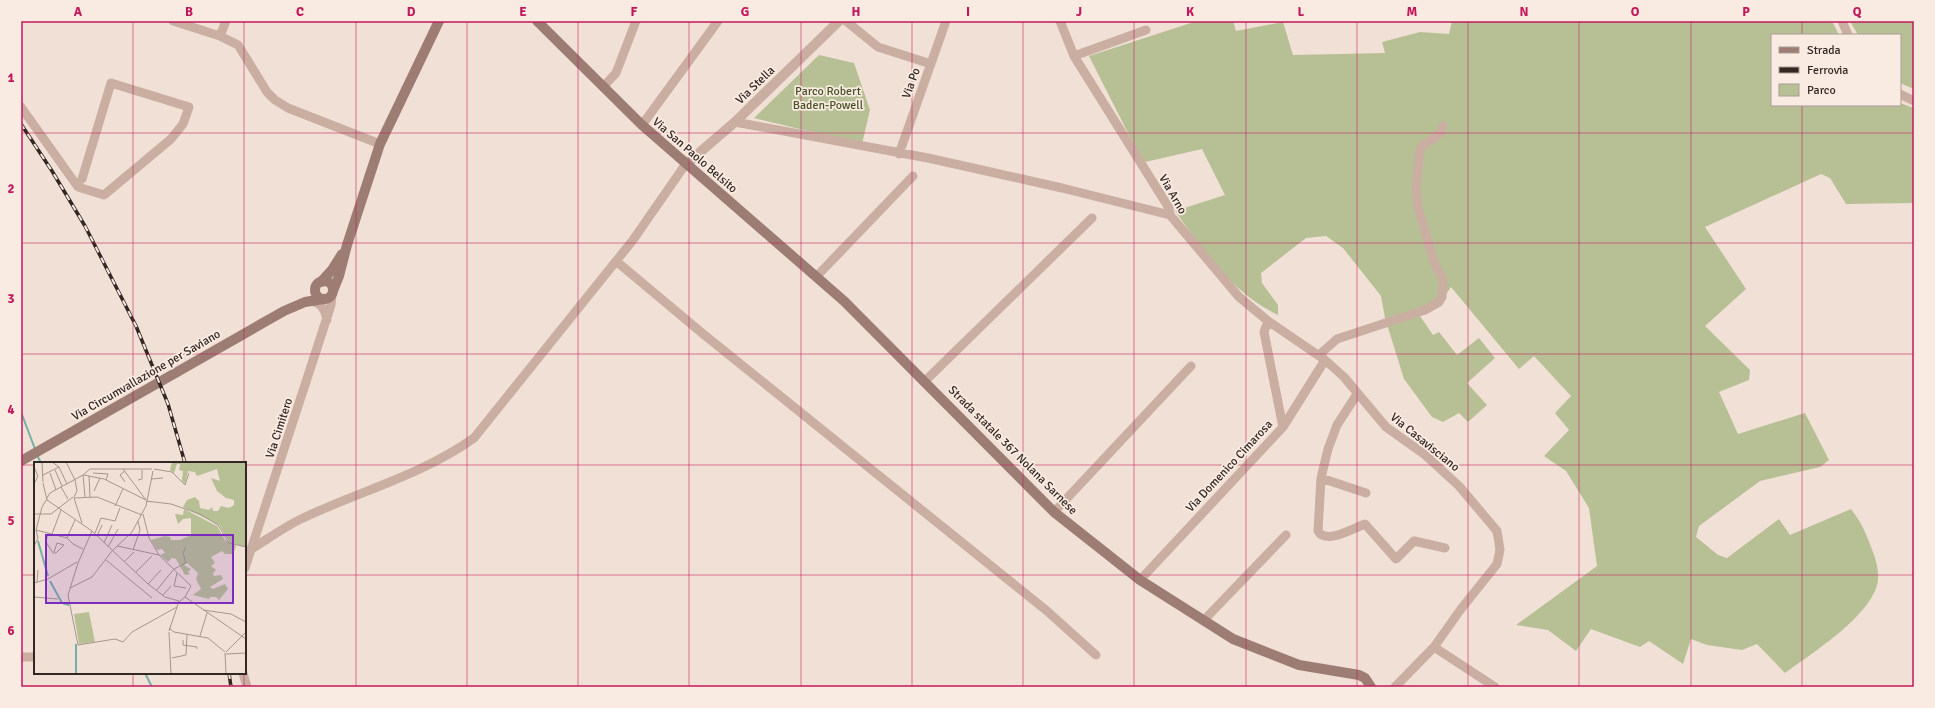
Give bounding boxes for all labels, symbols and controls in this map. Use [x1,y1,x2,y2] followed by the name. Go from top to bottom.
[74,4,83,20] text: A
[185,4,193,20] text: B
[296,4,304,20] text: C
[407,4,416,20] text: D
[519,4,527,20] text: E
[631,4,638,20] text: F
[741,4,749,20] text: G
[852,4,860,20] text: H
[966,4,970,20] text: I
[1076,4,1082,20] text: J
[1186,4,1194,20] text: K
[1298,4,1305,20] text: L
[1407,4,1418,20] text: M
[1519,4,1529,20] text: N
[1631,4,1640,20] text: O
[1742,4,1750,20] text: P
[1853,4,1862,20] text: Q
[1771,34,1901,106] legend
[1807,43,1841,58] text: Strada
[733,63,778,108] street label: Via Stella
[1807,63,1848,78] text: Ferrovia
[899,66,924,101] street label: Via Po
[7,70,15,86] text: 1
[1807,83,1836,98] text: Parco
[793,84,864,113] park label: Parco Robert Baden-Powell
[649,114,740,196] street label: Via San Paolo Belsito
[1155,172,1190,217] street label: Via Arno
[7,181,15,197] text: 2
[7,291,15,307] text: 3
[69,327,223,424] street label: Via Circumvallazione per Saviano
[945,383,1080,518] street label: Strada statale 367 Nolana Sarnese
[263,396,296,460] street label: Via Cimitero
[7,402,15,418] text: 4
[1387,410,1462,475] street label: Via Casavisciano
[1183,417,1276,516] street label: Via Domenico Cimarosa
[34,462,246,674] inset map
[7,513,15,529] text: 5
[7,623,15,639] text: 6

